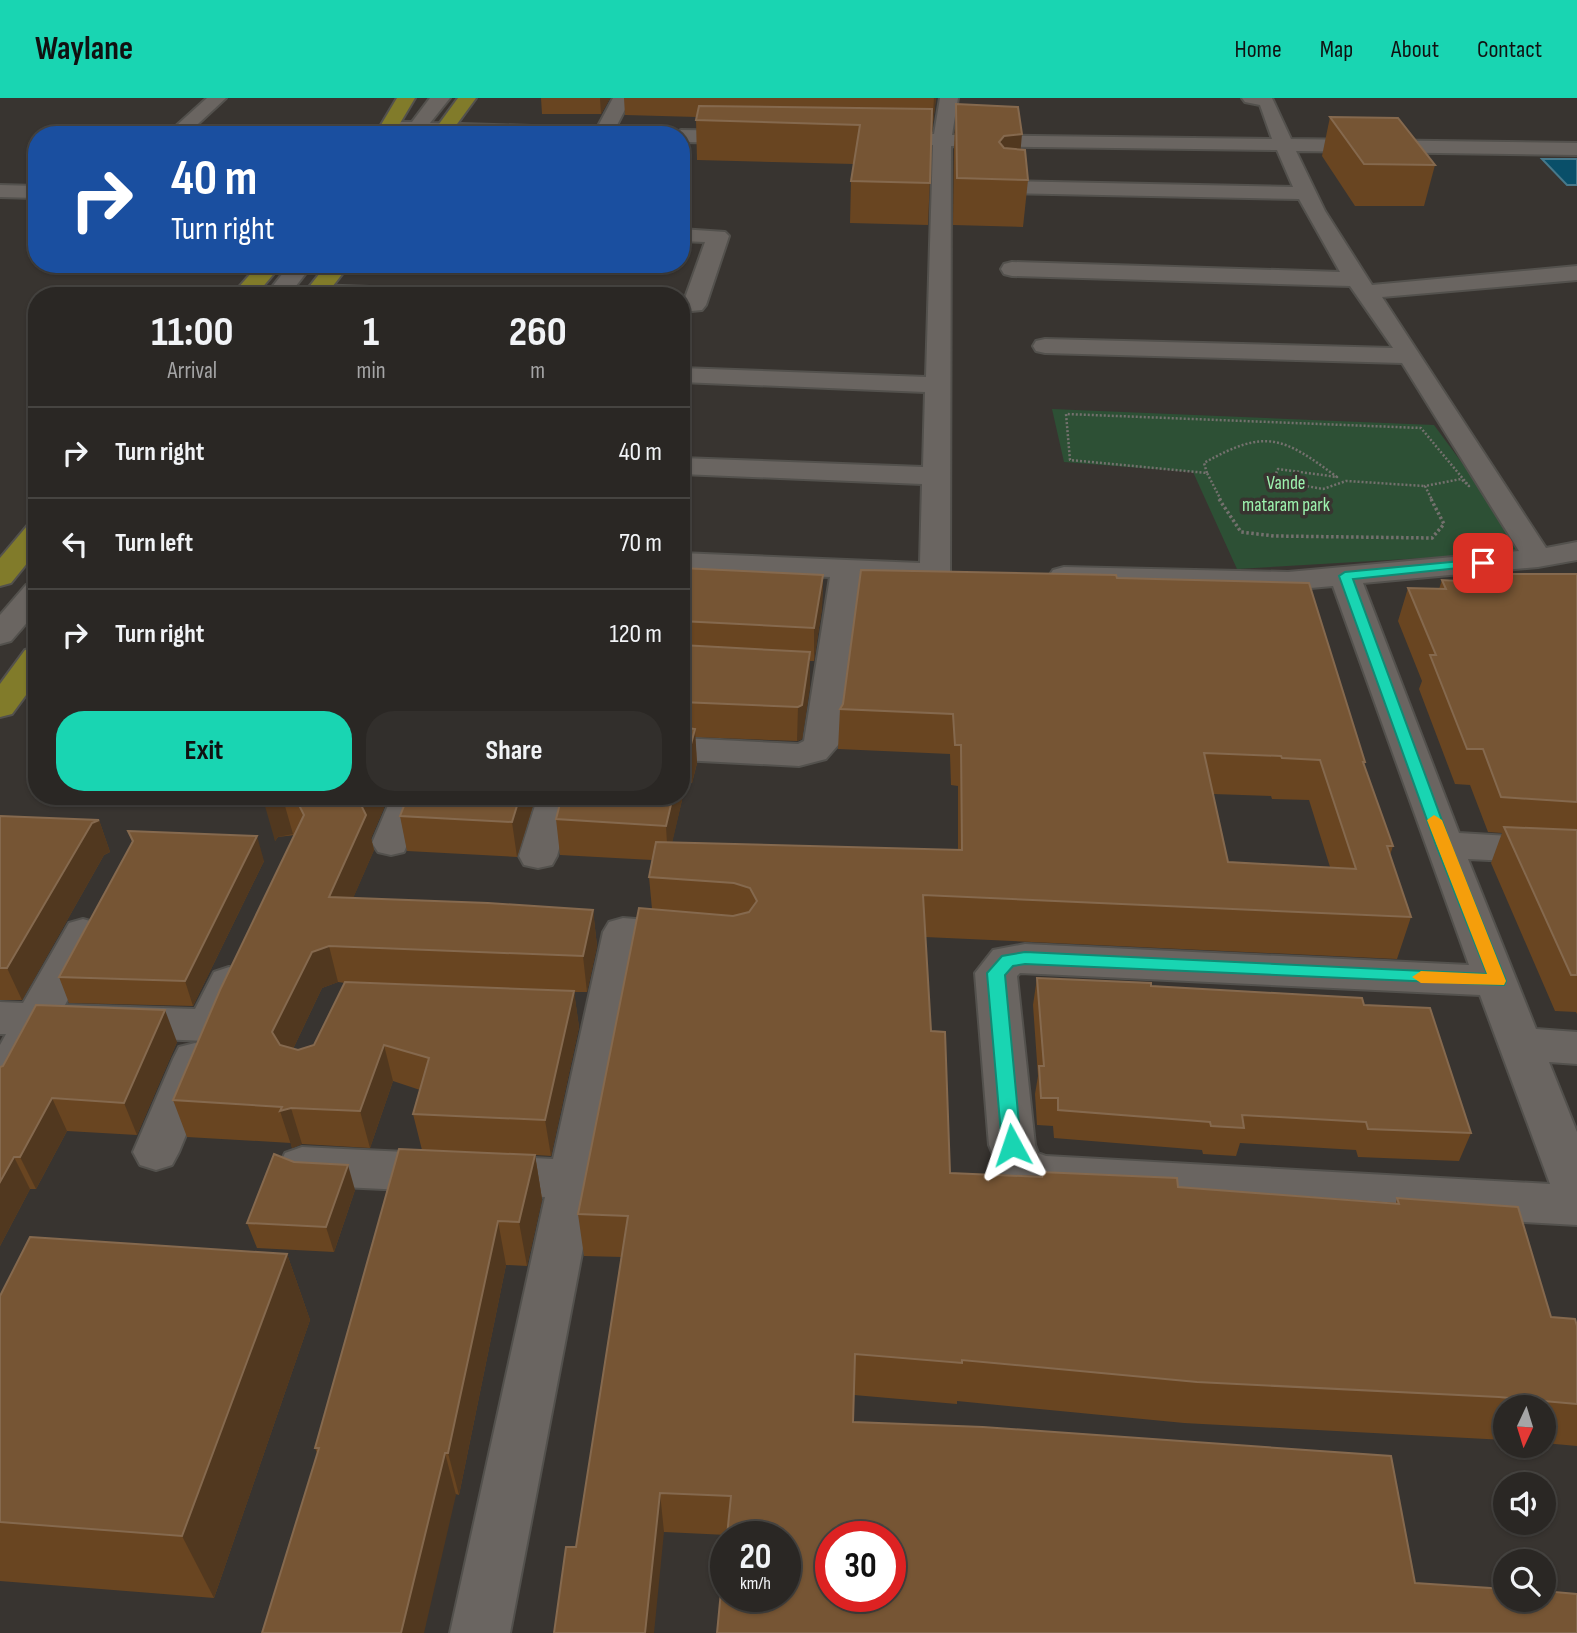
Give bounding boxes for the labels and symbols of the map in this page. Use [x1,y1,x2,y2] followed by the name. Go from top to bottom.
[1242,472,1331,517] park label: Vande mataram park
[1453,533,1513,593] pin
[975,1108,1049,1182] position arrow
[1493,1395,1556,1458] north arrow
[815,1521,906,1612] speed limit sign: 30

